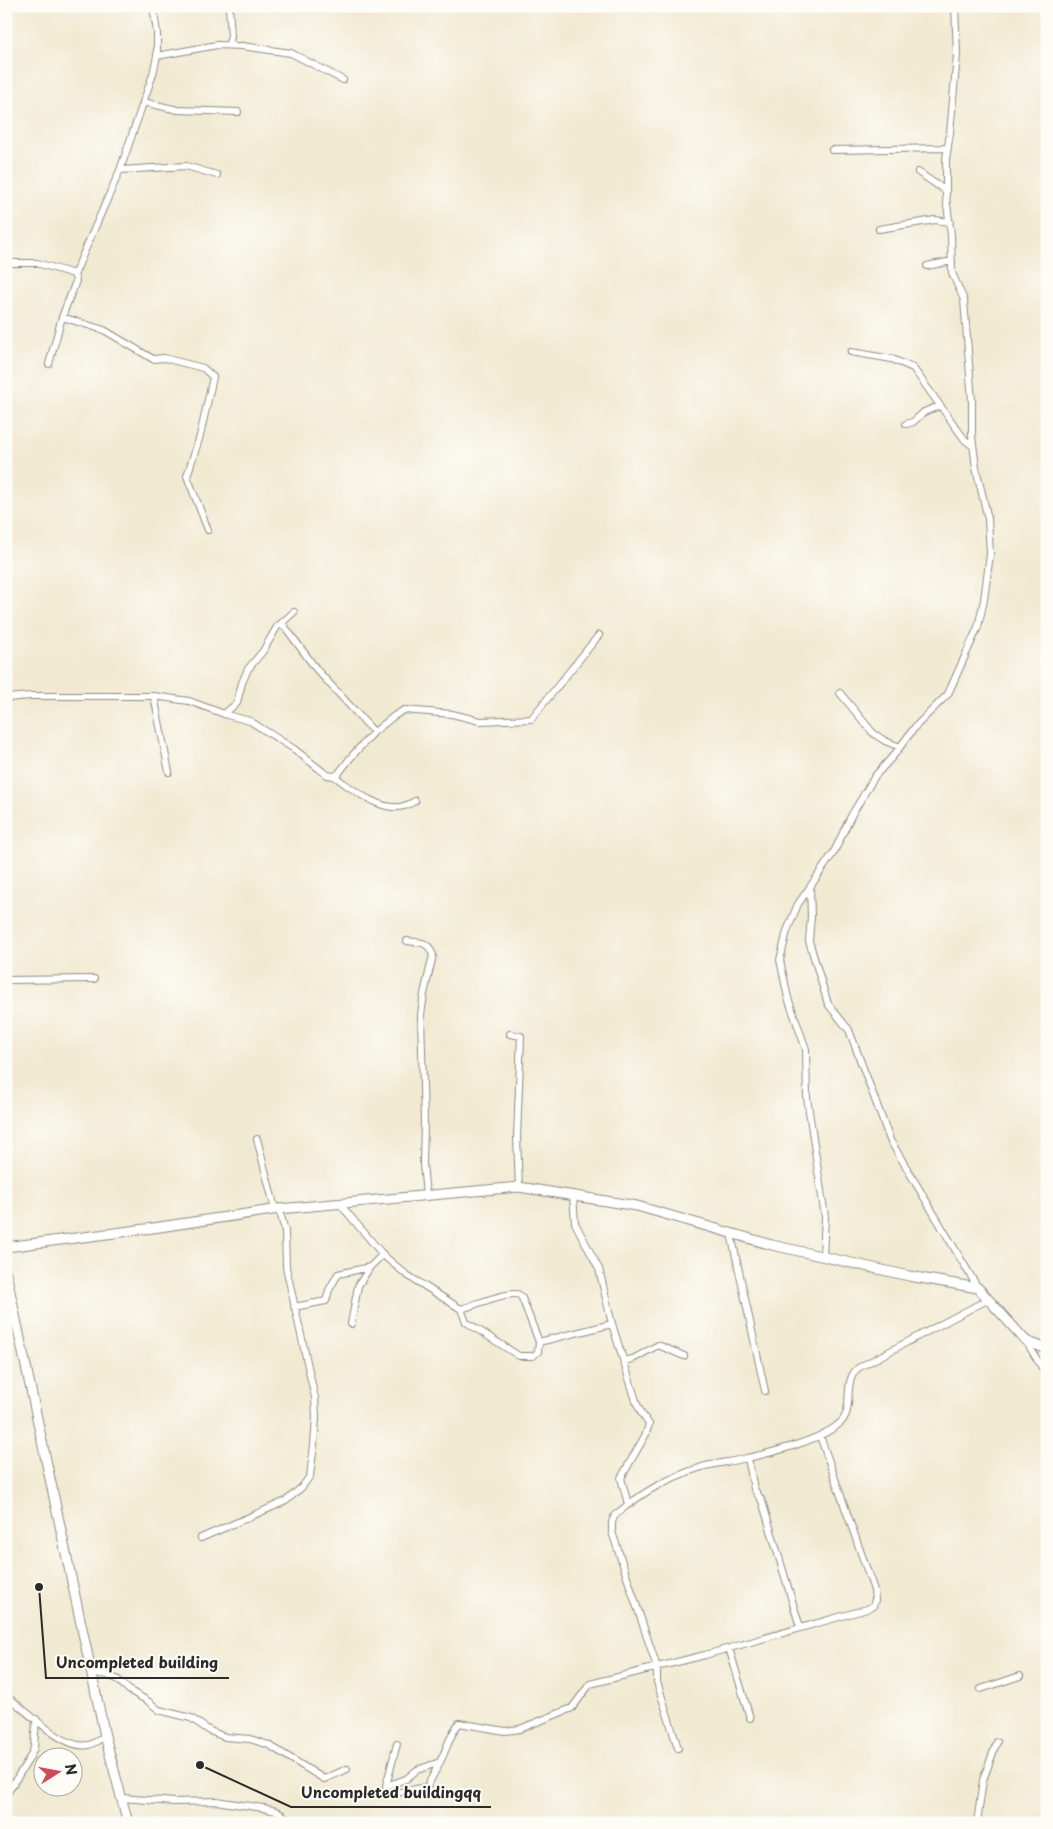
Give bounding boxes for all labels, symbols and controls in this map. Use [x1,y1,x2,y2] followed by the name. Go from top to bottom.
[46,1648,229,1678] callout: Uncompleted building
[56,1650,218,1673] text: Uncompleted building
[32,1746,82,1796] north arrow
[60,1762,83,1777] text: N
[291,1777,491,1807] callout: Uncompleted buildingqq
[301,1780,482,1803] text: Uncompleted buildingqq

